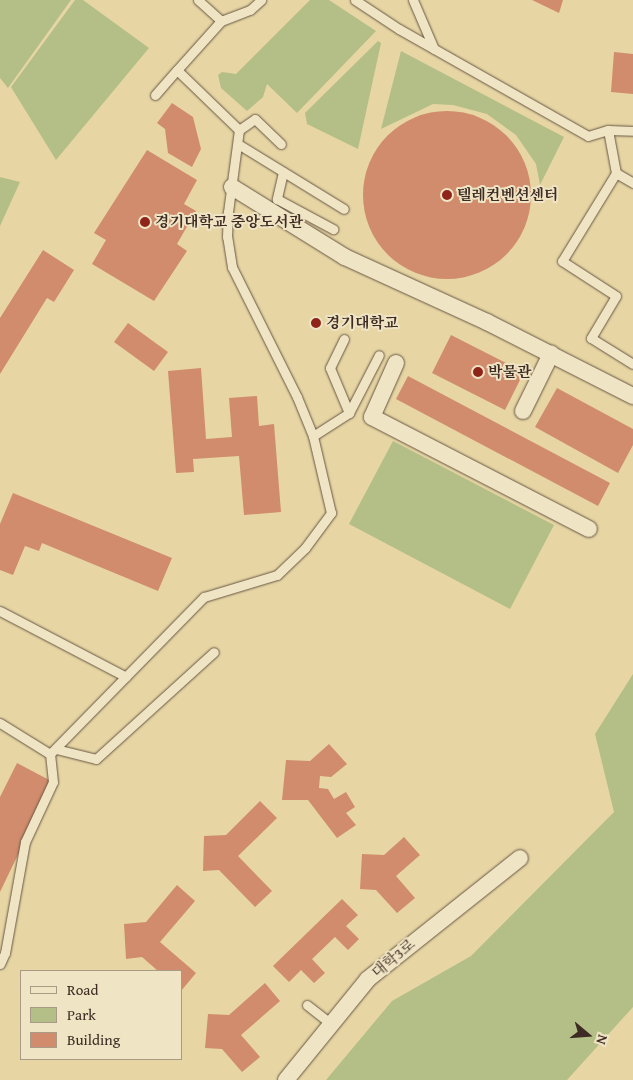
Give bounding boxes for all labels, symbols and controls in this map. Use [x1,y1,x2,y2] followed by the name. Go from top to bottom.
[457,186,558,204] place label: 텔레컨벤션센터
[441,189,453,201] marker: 텔레컨벤션센터
[155,213,303,231] place label: 경기대학교 중앙도서관
[139,216,151,228] marker: 경기대학교 중앙도서관
[326,314,398,332] place label: 경기대학교
[310,317,322,329] marker: 경기대학교
[488,363,531,381] place label: 박물관
[472,366,484,378] marker: 박물관
[368,935,418,981] street label: 대학3로
[20,970,182,1060] legend
[67,979,98,1000] text: Road
[67,1004,96,1025] text: Park
[563,1010,613,1060] north arrow
[67,1029,120,1050] text: Building
[591,1032,613,1047] text: N

